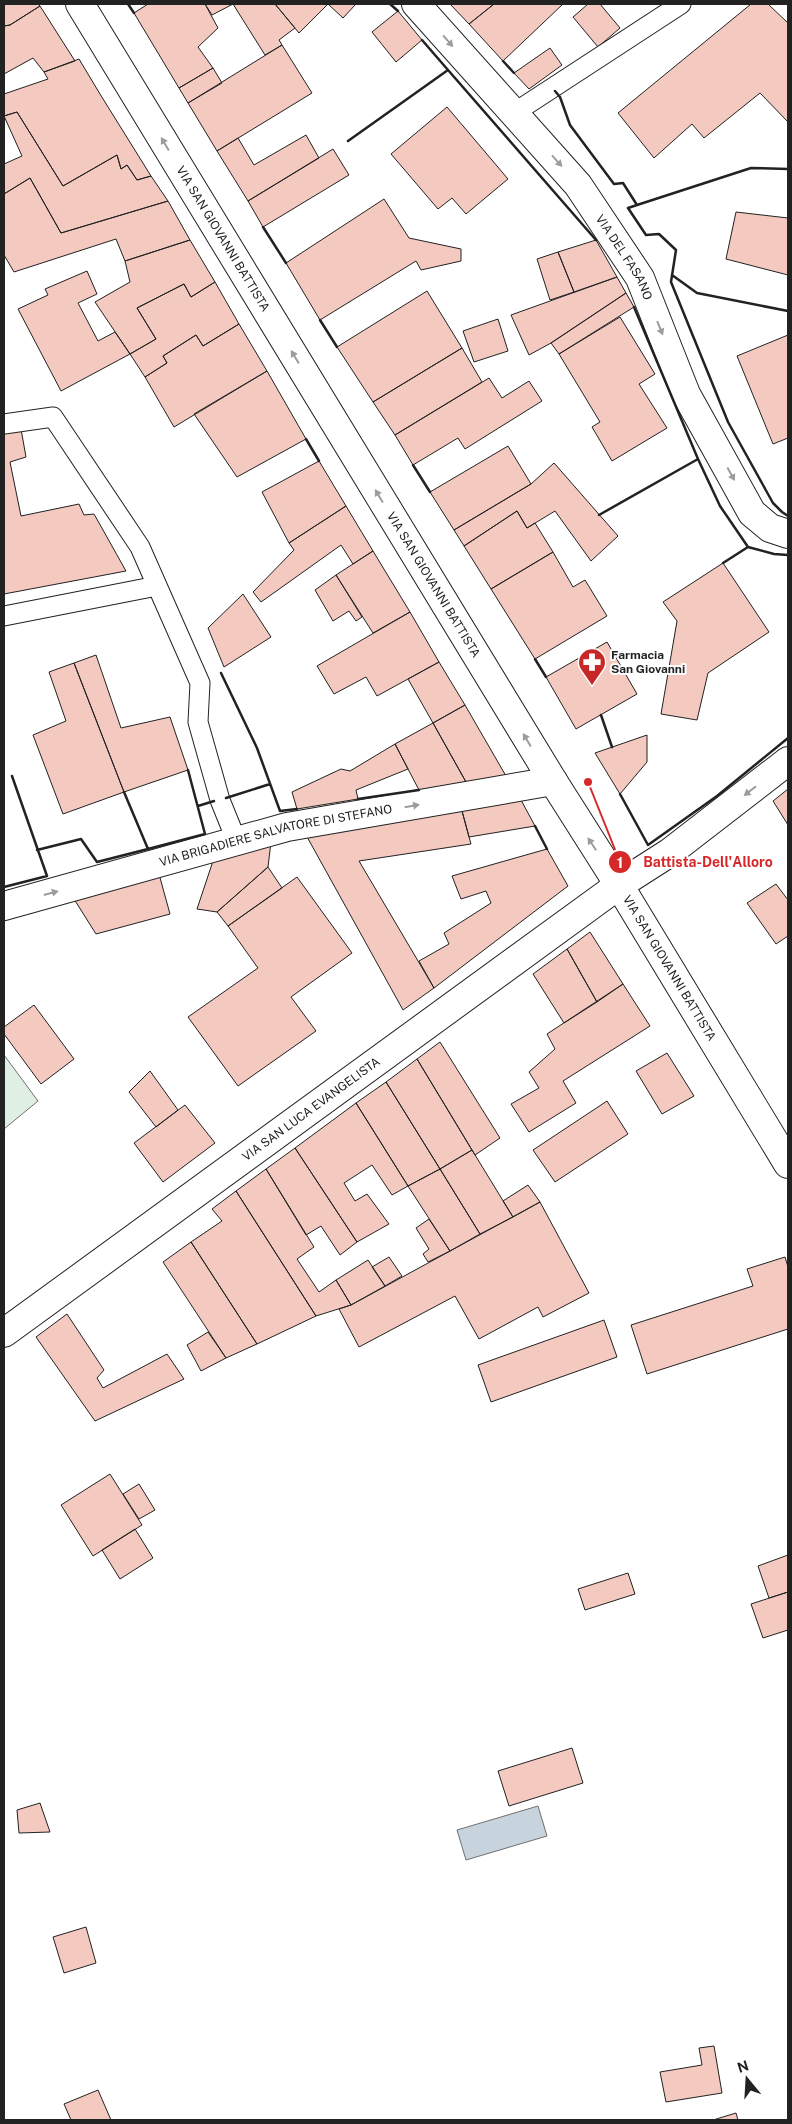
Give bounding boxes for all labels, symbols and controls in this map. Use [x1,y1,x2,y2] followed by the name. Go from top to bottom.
[442,34,454,46] one-way arrow
[161,137,170,150] one-way arrow
[551,155,563,167] one-way arrow
[173,164,273,315] street label: VIA SAN GIOVANNI BATTISTA
[593,212,655,302] street label: VIA DEL FASANO
[656,321,664,336] one-way arrow
[290,351,300,364] one-way arrow
[726,468,735,481] one-way arrow
[375,490,384,503] one-way arrow
[384,510,483,661] street label: VIA SAN GIOVANNI BATTISTA
[577,647,607,686] pharmacy icon: Farmacia San Giovanni
[611,648,685,676] place label: Farmacia San Giovanni
[523,733,532,746] one-way arrow
[743,786,757,796] one-way arrow
[405,801,421,809] one-way arrow
[158,802,393,869] street label: VIA BRIGADIERE SALVATORE DI STEFANO
[588,837,597,850] one-way arrow
[608,848,782,877] callout: Battista-Dell'Alloro
[617,854,623,871] text: 1
[643,854,773,870] text: Battista-Dell'Alloro
[43,889,58,897] one-way arrow
[620,893,719,1044] street label: VIA SAN GIOVANNI BATTISTA
[240,1054,383,1164] street label: VIA SAN LUCA EVANGELISTA
[722,2054,772,2104] north arrow
[735,2057,751,2076] text: N

